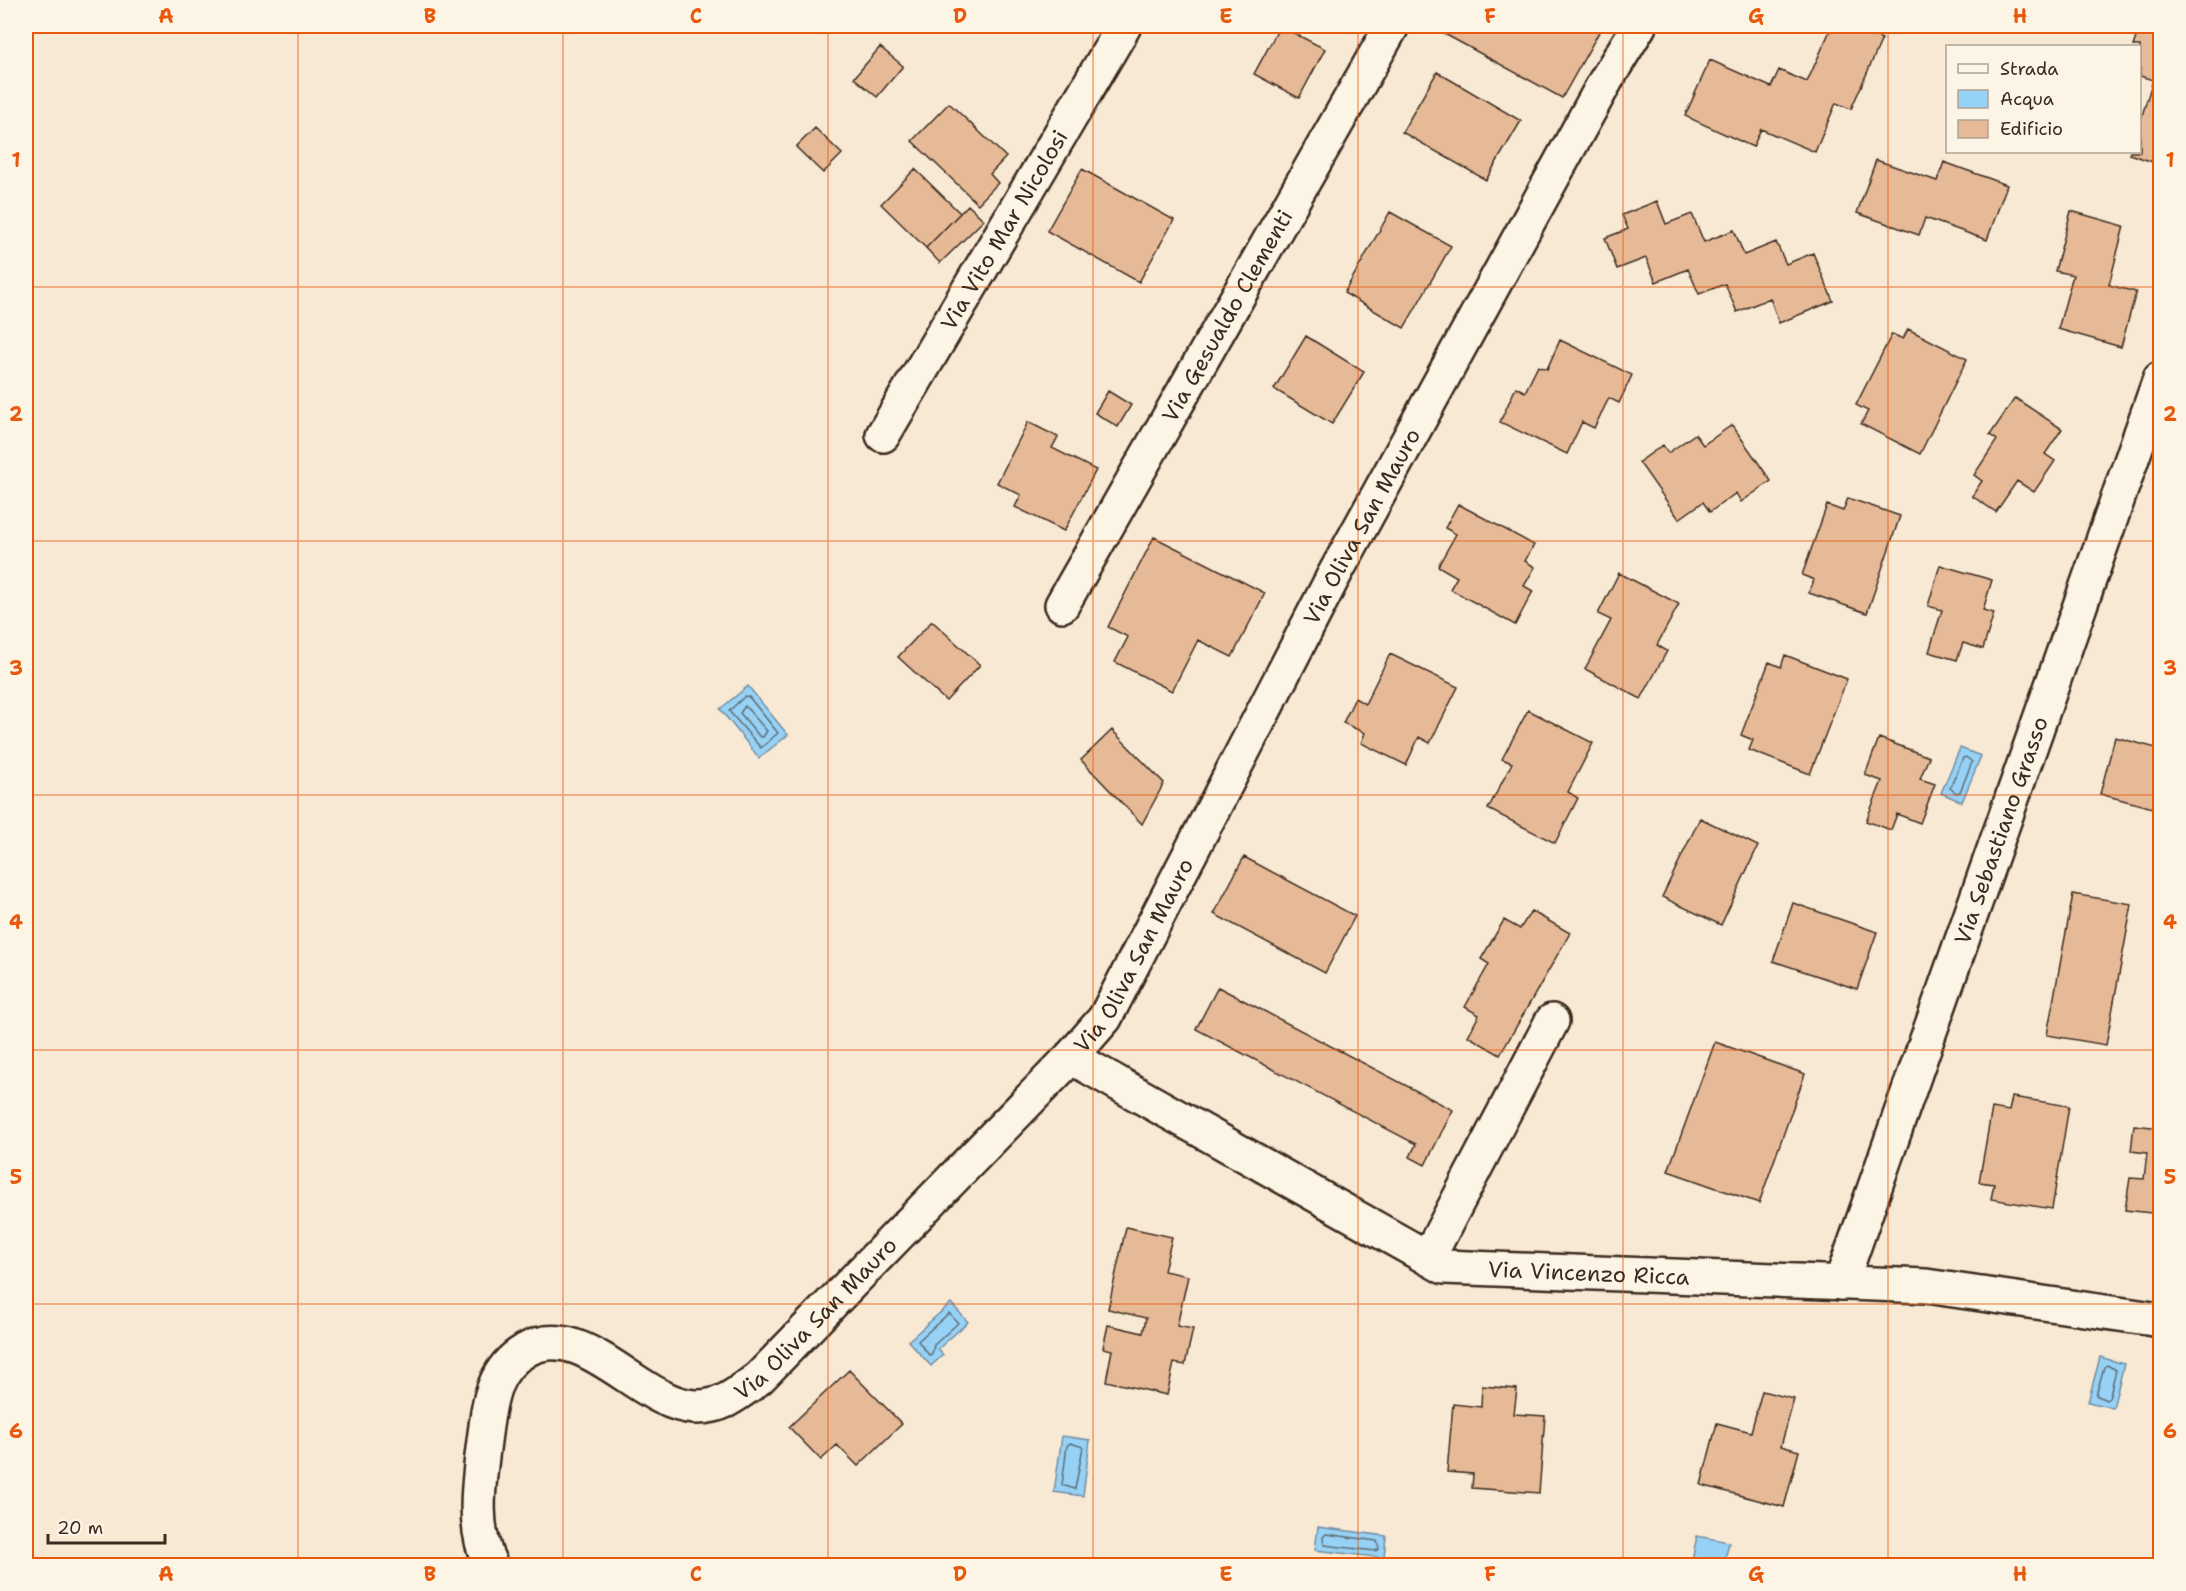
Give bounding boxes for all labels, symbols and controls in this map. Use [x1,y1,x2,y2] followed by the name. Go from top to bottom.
[158,3,174,29] text: A
[424,3,436,29] text: B
[690,3,702,29] text: C
[953,3,967,29] text: D
[1219,3,1233,29] text: E
[1484,3,1496,29] text: F
[1748,3,1764,29] text: G
[2013,3,2027,29] text: H
[1946,45,2141,153] legend
[2000,57,2059,81] text: Strada
[2000,87,2054,111] text: Acqua
[2000,117,2063,141] text: Edificio
[934,125,1075,336] street label: Via Vito Mar Nicolosi
[11,147,21,173] text: 1
[2165,147,2175,173] text: 1
[1155,204,1299,427] street label: Via Gesualdo Clementi
[9,401,23,427] text: 2
[2163,401,2177,427] text: 2
[1297,423,1427,630] street label: Via Oliva San Mauro
[9,655,23,681] text: 3
[2163,655,2177,681] text: 3
[1948,713,2055,948] street label: Via Sebastiano Grasso
[1067,853,1200,1059] street label: Via Oliva San Mauro
[9,909,23,935] text: 4
[2163,909,2177,935] text: 4
[10,1164,22,1190] text: 5
[2164,1164,2176,1190] text: 5
[728,1231,903,1407] street label: Via Oliva San Mauro
[1487,1255,1690,1292] street label: Via Vincenzo Ricca
[9,1418,23,1444] text: 6
[2163,1418,2177,1444] text: 6
[48,1507,165,1545] scale bar
[57,1516,103,1540] text: 20 m
[158,1561,174,1587] text: A
[424,1561,436,1587] text: B
[690,1561,702,1587] text: C
[953,1561,967,1587] text: D
[1219,1561,1233,1587] text: E
[1484,1561,1496,1587] text: F
[1748,1561,1764,1587] text: G
[2013,1561,2027,1587] text: H

